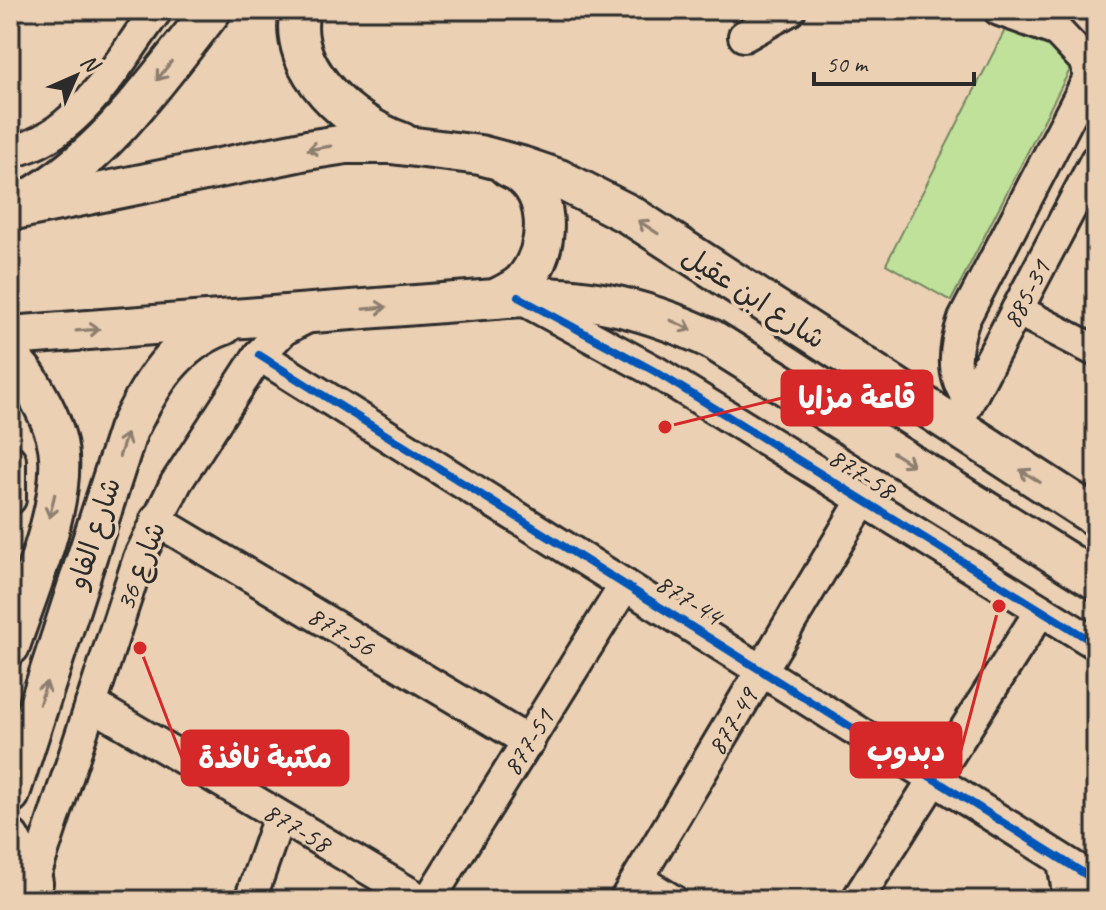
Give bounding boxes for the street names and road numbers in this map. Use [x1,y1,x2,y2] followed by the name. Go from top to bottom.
[675,238,832,358] street label: شارع ابن عقيل
[993,253,1058,334] street label: 885-31
[822,439,904,508] street label: 877-58
[59,473,130,595] street label: شارع الفاو
[107,517,175,616] street label: شارع 36
[649,565,731,634] street label: 877-44
[302,597,383,665] street label: 877-56
[698,679,766,761] street label: 877-49
[493,701,562,782] street label: 877-51
[257,793,339,861] street label: 877-58

